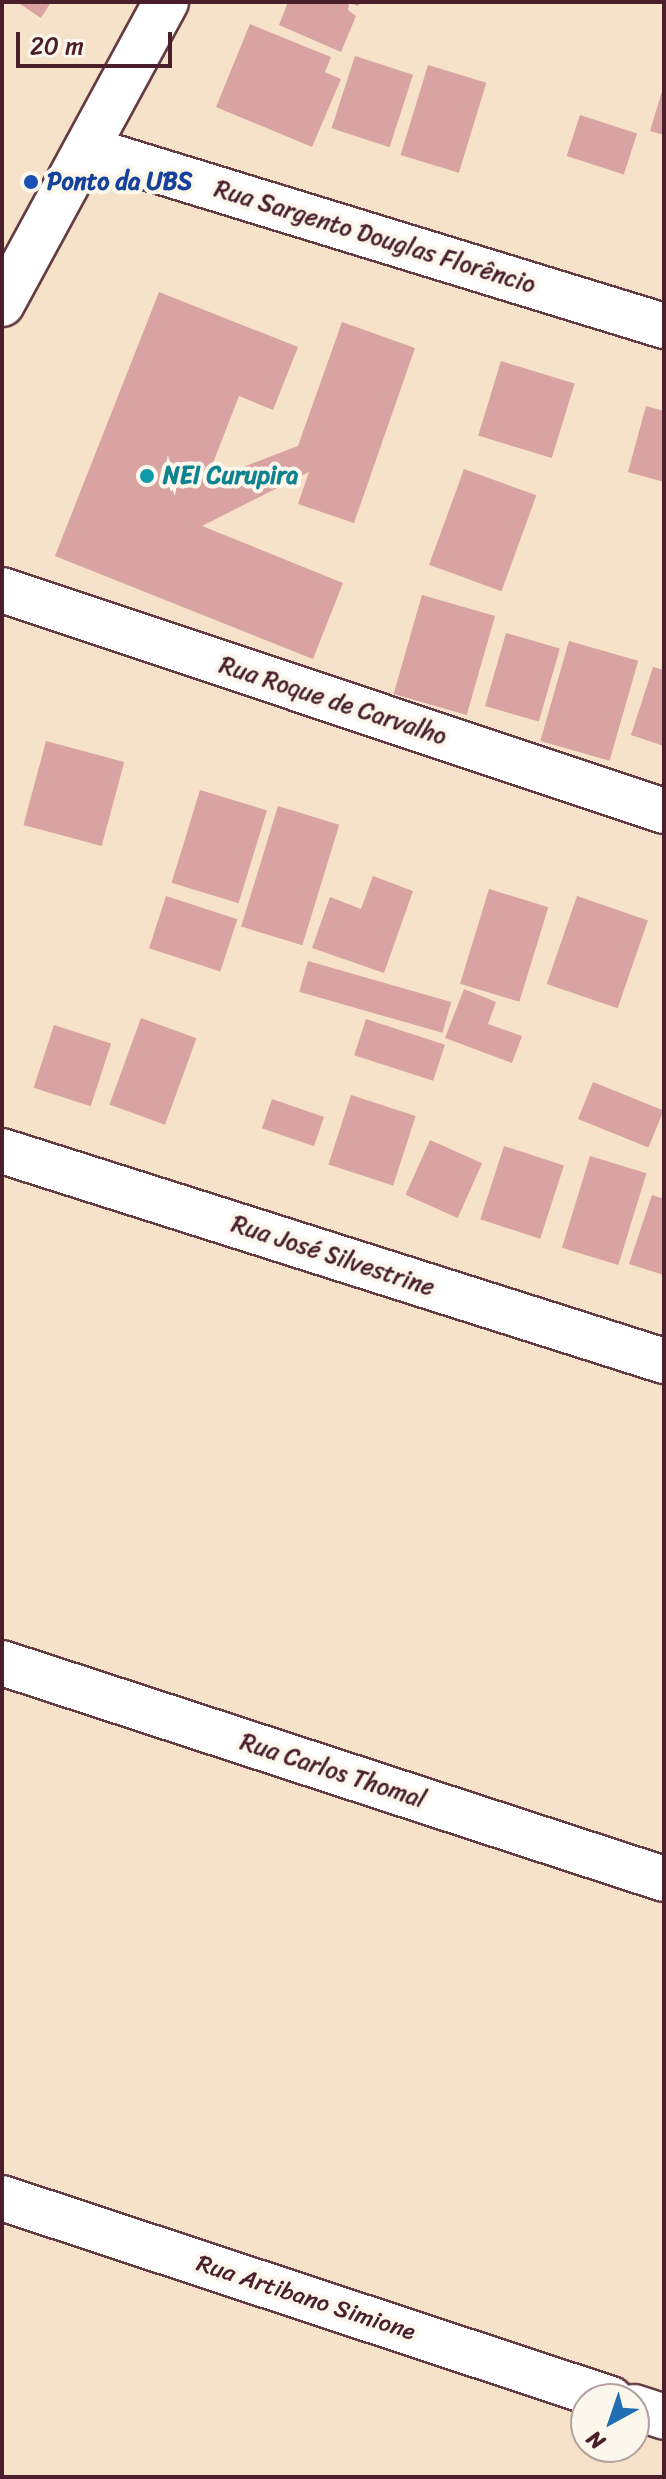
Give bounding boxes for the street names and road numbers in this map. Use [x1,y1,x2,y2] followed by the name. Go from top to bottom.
[212,175,538,299] street label: Rua Sargento Douglas Florêncio
[216,651,450,751] street label: Rua Roque de Carvalho
[227,1209,439,1303] street label: Rua José Silvestrine
[237,1727,429,1815] street label: Rua Carlos Thomal
[193,2249,419,2347] street label: Rua Artibano Simione

